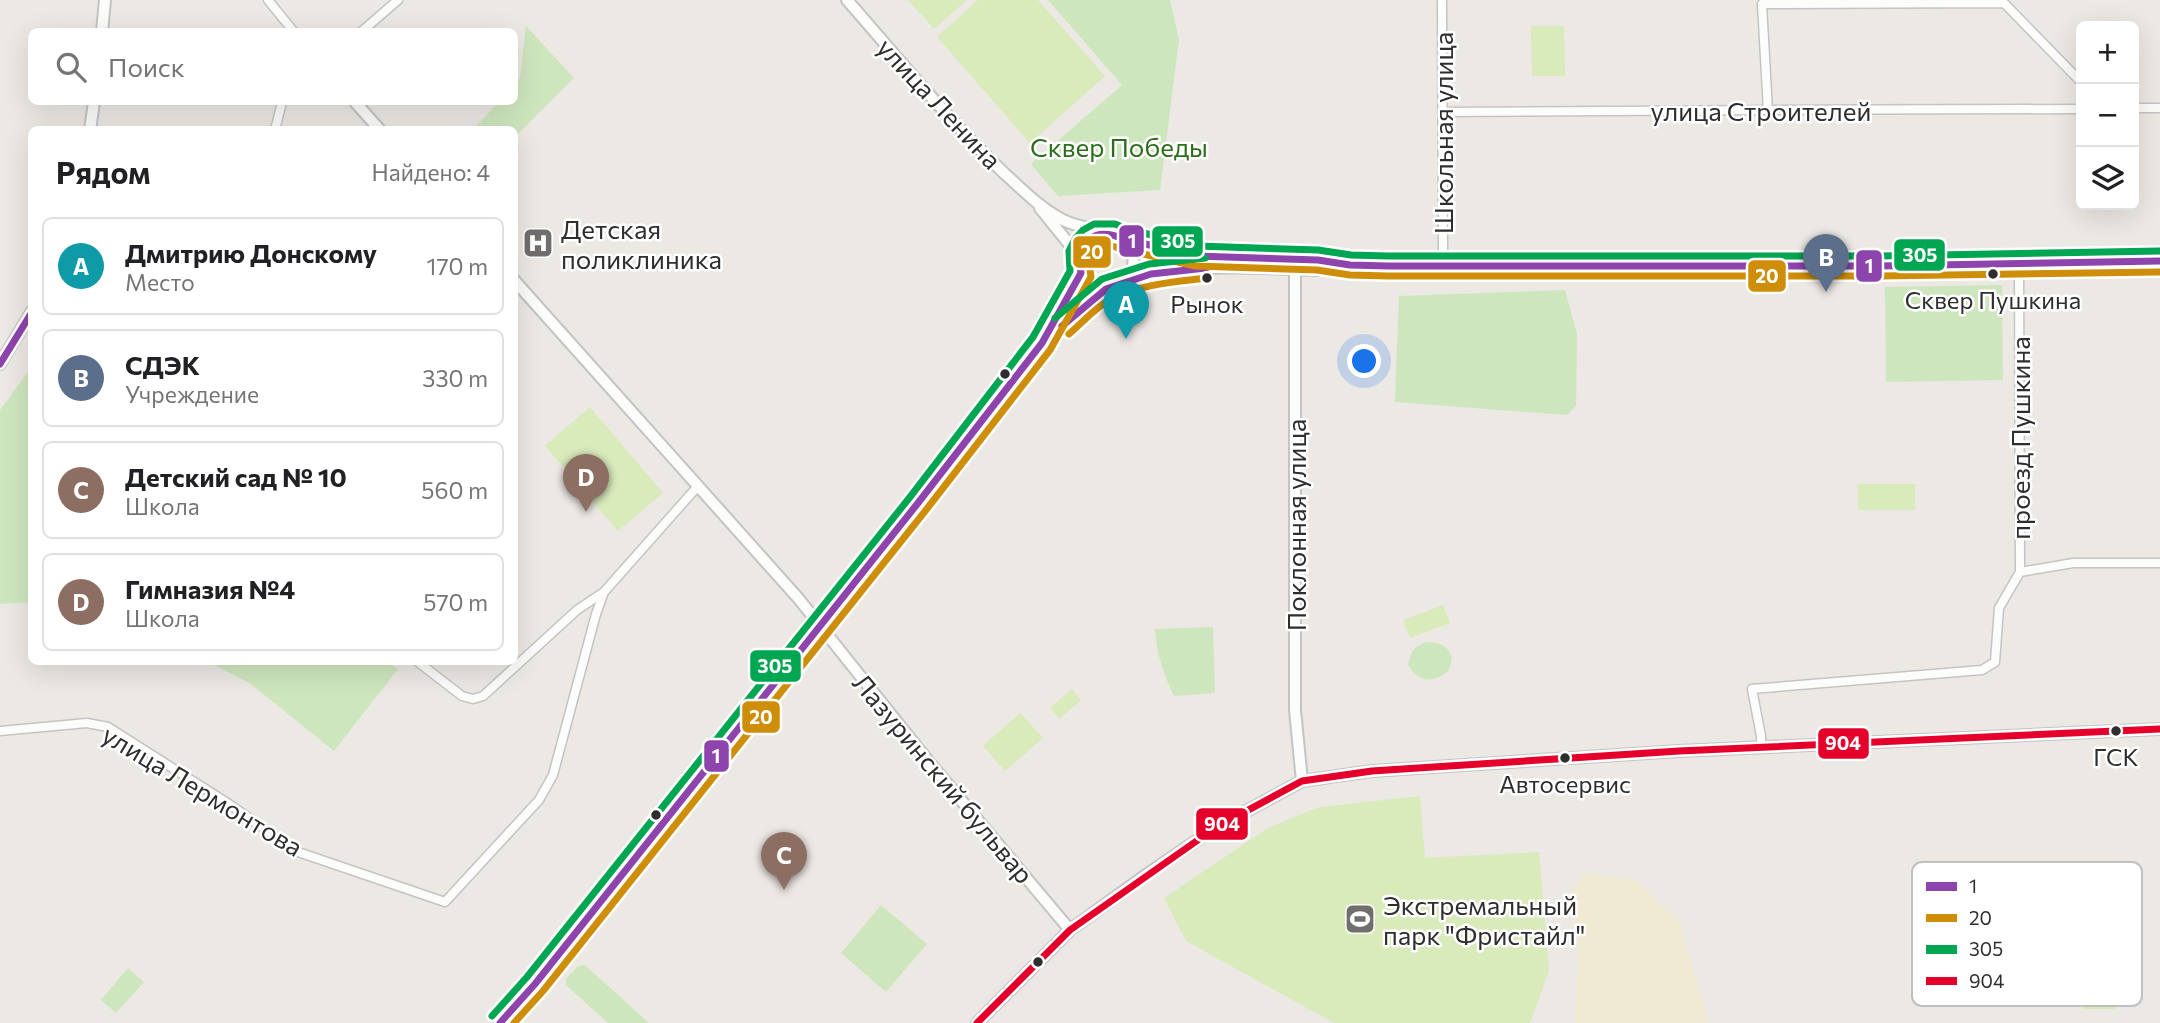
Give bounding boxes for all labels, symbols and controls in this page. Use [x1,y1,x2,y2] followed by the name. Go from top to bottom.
[2076,21,2139,210] map controls
[2076,21,2139,84] button: +
[28,28,518,105] search box
[872,31,1008,175] street label: улица Ленина
[1427,32,1458,234] street label: Школьная улица
[52,48,90,86] icon: search
[108,51,185,82] text: Поиск
[2076,84,2139,147] button: −
[1651,95,1871,126] street label: улица Строителей
[1030,131,1208,162] park label: Сквер Победы
[2076,147,2139,210] button: layers
[56,153,150,190] text: Рядом
[372,158,490,186] text: Найдено: 4
[561,213,722,274] place label: Детская поликлиника
[1118,224,1145,258] line badge: 1
[1151,225,1204,258] line badge: 305
[521,226,555,260] hospital icon: Детская поликлиника
[1128,229,1136,252] text: 1
[1161,229,1195,252] text: 305
[1803,234,1849,292] pin: B
[1072,235,1112,269] line badge: 20
[125,237,377,268] text: Дмитрию Донскому
[1893,238,1946,272] line badge: 305
[1080,240,1104,263] text: 20
[1903,243,1937,266] text: 305
[1855,249,1883,283] line badge: 1
[73,252,89,280] text: A
[427,252,488,280] text: 170 m
[1865,254,1873,277] text: 1
[1747,259,1787,293] line badge: 20
[1755,264,1779,287] text: 20
[1986,267,2000,281] marker: Сквер Пушкина
[125,268,195,296] text: Место
[1200,271,1214,285] marker: Рынок
[1103,281,1149,339] pin: A
[1905,285,2081,314] place label: Сквер Пушкина
[1170,289,1244,318] place label: Рынок
[2004,336,2035,540] street label: проезд Пушкина
[1347,344,1381,378] your location
[125,349,200,380] text: СДЭК
[73,364,89,392] text: B
[422,364,488,392] text: 330 m
[998,367,1012,381] unlabelled marker
[125,380,259,408] text: Учреждение
[1280,419,1311,631] street label: Поклонная улица
[563,454,609,512] pin: D
[125,461,347,492] text: Детский сад № 10
[73,476,89,504] text: C
[421,476,488,504] text: 560 m
[125,492,200,520] text: Школа
[125,573,295,604] text: Гимназия №4
[73,588,89,616] text: D
[423,588,488,616] text: 570 m
[125,604,200,632] text: Школа
[749,649,802,683] line badge: 305
[758,654,792,677] text: 305
[847,667,1041,889] street label: Лазуринский бульвар
[741,700,781,734] line badge: 20
[749,705,773,728] text: 20
[97,718,309,862] street label: улица Лермонтова
[2109,724,2123,738] marker: ГСК
[1817,727,1870,760] line badge: 904
[1825,731,1861,754] text: 904
[703,739,730,773] line badge: 1
[2093,742,2139,771] place label: ГСК
[712,744,720,767] text: 1
[1558,751,1572,765] marker: Автосервис
[1499,769,1631,798] place label: Автосервис
[1195,807,1249,841] line badge: 904
[649,808,663,822] unlabelled marker
[1204,812,1240,835] text: 904
[761,832,807,890] pin: C
[1912,862,2142,1006] legend
[1969,874,1977,897] text: 1
[1383,889,1586,950] place label: Экстремальный парк "Фристайл"
[1343,902,1377,936] sports icon: Экстремальный парк "Фристайл"
[1969,906,1992,929] text: 20
[1969,937,2003,960] text: 305
[1031,955,1045,969] unlabelled marker
[1969,969,2004,992] text: 904

